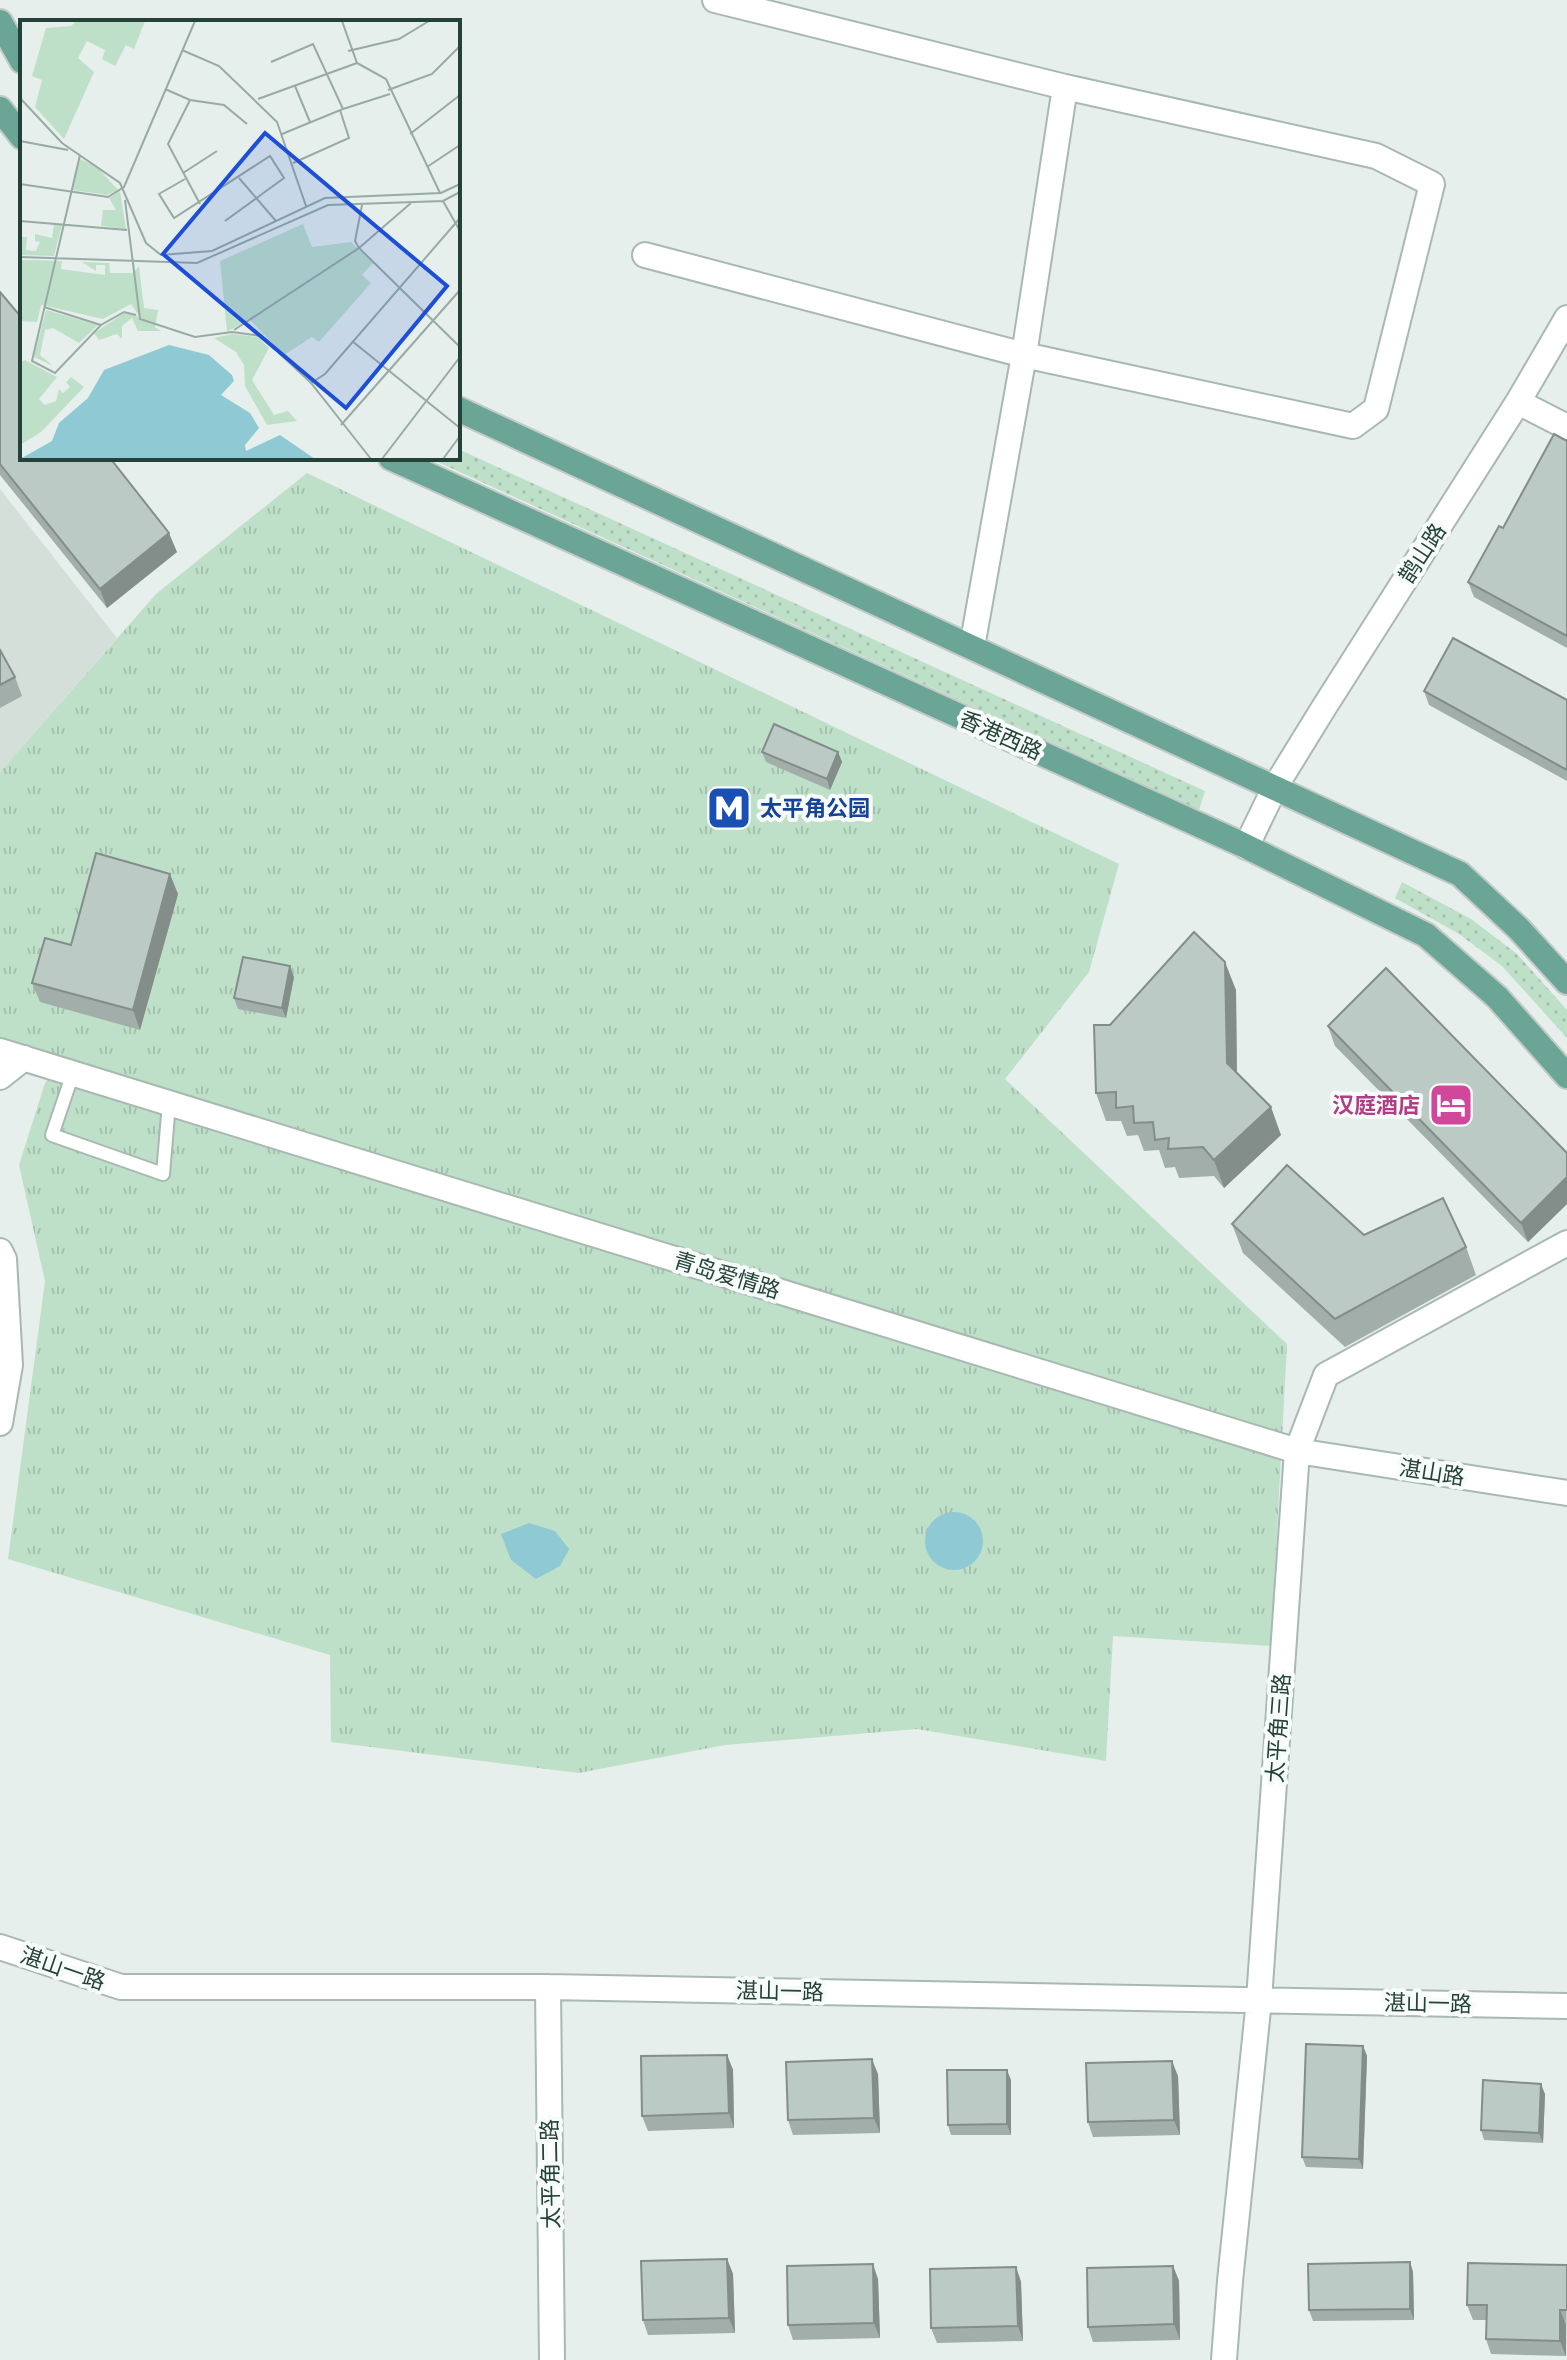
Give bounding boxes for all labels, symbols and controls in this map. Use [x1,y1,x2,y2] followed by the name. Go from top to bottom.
[20,20,460,460] inset map
[1393,518,1451,588] street label: 鹊山路
[956,705,1046,765] street label: 香港西路
[705,784,753,832] metro station icon: 太平角公园
[760,795,870,821] place label: 太平角公园
[1427,1081,1475,1129] hotel icon: 汉庭酒店
[1332,1092,1420,1118] place label: 汉庭酒店
[671,1246,783,1304] street label: 青岛爱情路
[1397,1454,1467,1490] street label: 湛山路
[1261,1672,1295,1784] street label: 太平角三路
[17,1941,109,1995] street label: 湛山一路
[736,1977,824,2005] street label: 湛山一路
[1384,1989,1472,2017] street label: 湛山一路
[536,2119,564,2229] street label: 太平角二路

